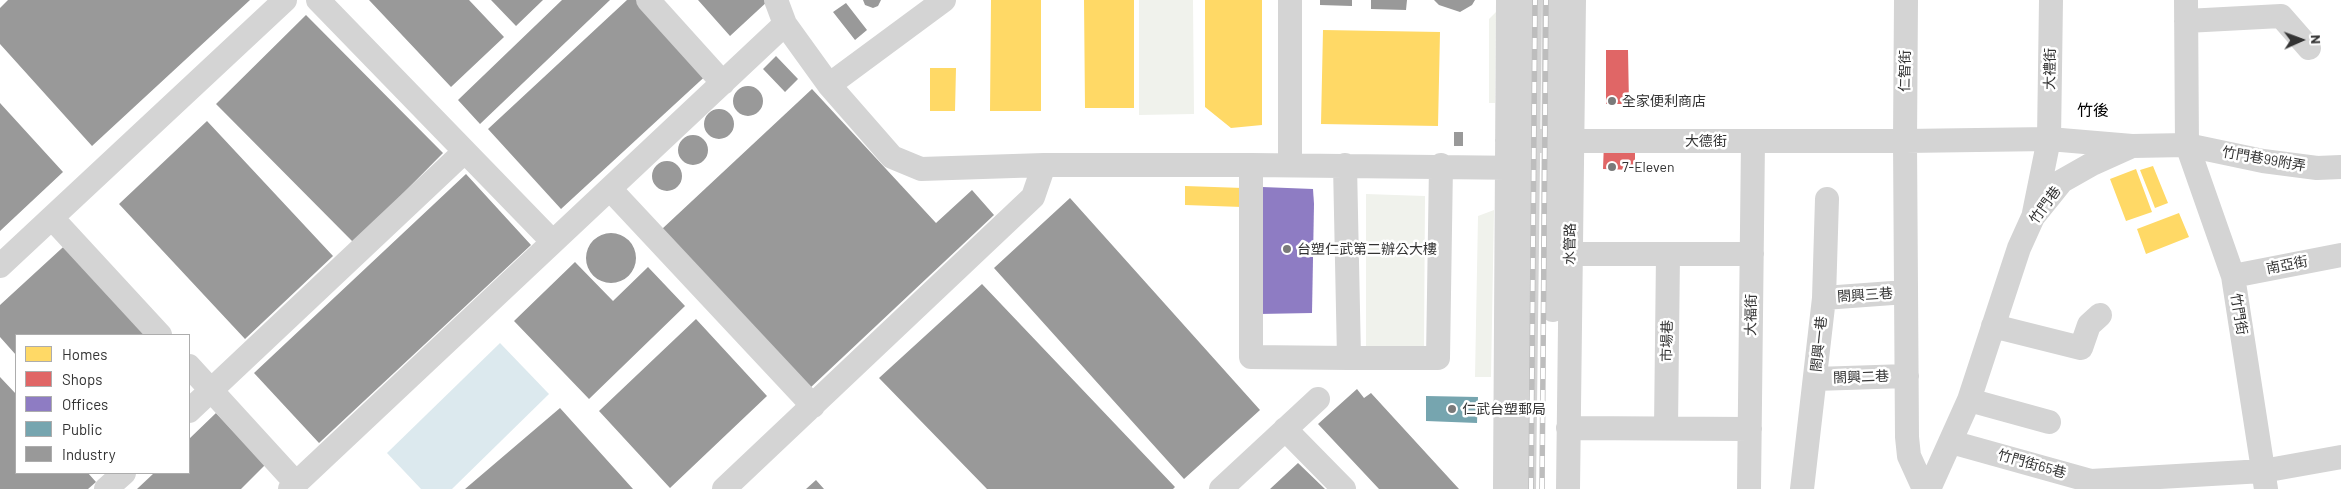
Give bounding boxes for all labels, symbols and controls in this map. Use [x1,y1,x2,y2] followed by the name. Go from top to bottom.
[2276,15,2326,65] north arrow
[2308,35,2325,44] text: N
[2041,48,2059,90] street label: 大禮街
[1896,50,1914,92] street label: 仁智街
[1622,93,1706,109] place label: 全家便利商店
[1606,95,1618,107] marker: 全家便利商店
[2077,101,2109,121] district label: 竹後
[1685,133,1727,149] street label: 大德街
[2221,143,2307,175] street label: 竹門巷99附弄
[1622,159,1675,175] place label: 7-Eleven
[1606,161,1618,173] marker: 7-Eleven
[2026,183,2064,227] street label: 竹門巷
[1561,223,1579,265] street label: 水管路
[1297,241,1437,257] place label: 台塑仁武第二辦公大樓
[1281,243,1293,255] marker: 台塑仁武第二辦公大樓
[2265,253,2309,277] street label: 南亞街
[1836,285,1894,305] street label: 閤興三巷
[2227,292,2251,336] street label: 竹門街
[1742,294,1760,336] street label: 大福街
[1808,315,1830,373] street label: 閤興一巷
[1658,320,1676,362] street label: 市場巷
[15,334,190,474] legend
[62,345,107,363] text: Homes
[1833,368,1889,386] street label: 閤興二巷
[62,370,102,388] text: Shops
[62,395,108,413] text: Offices
[1462,401,1546,417] place label: 仁武台塑郵局
[1446,403,1458,415] marker: 仁武台塑郵局
[62,420,102,438] text: Public
[62,445,116,463] text: Industry
[1996,446,2068,482] street label: 竹門街65巷

